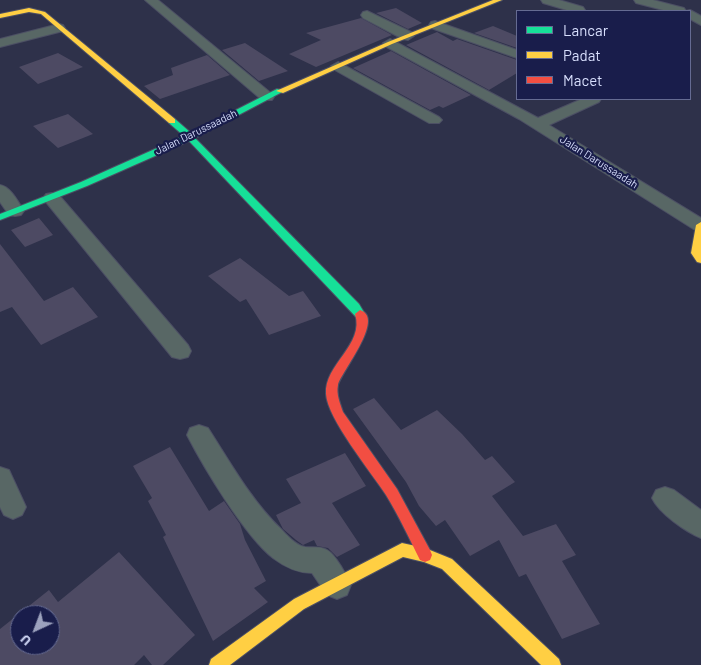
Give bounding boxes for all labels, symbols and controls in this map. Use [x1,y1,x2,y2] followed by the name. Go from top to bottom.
[516,10,691,100] legend
[563,21,608,39] text: Lancar
[563,46,601,64] text: Padat
[563,71,603,89] text: Macet
[153,106,239,158] street label: Jalan Darussaadah
[557,133,641,191] street label: Jalan Darussaadah
[10,605,60,655] north arrow
[16,631,34,650] text: U

